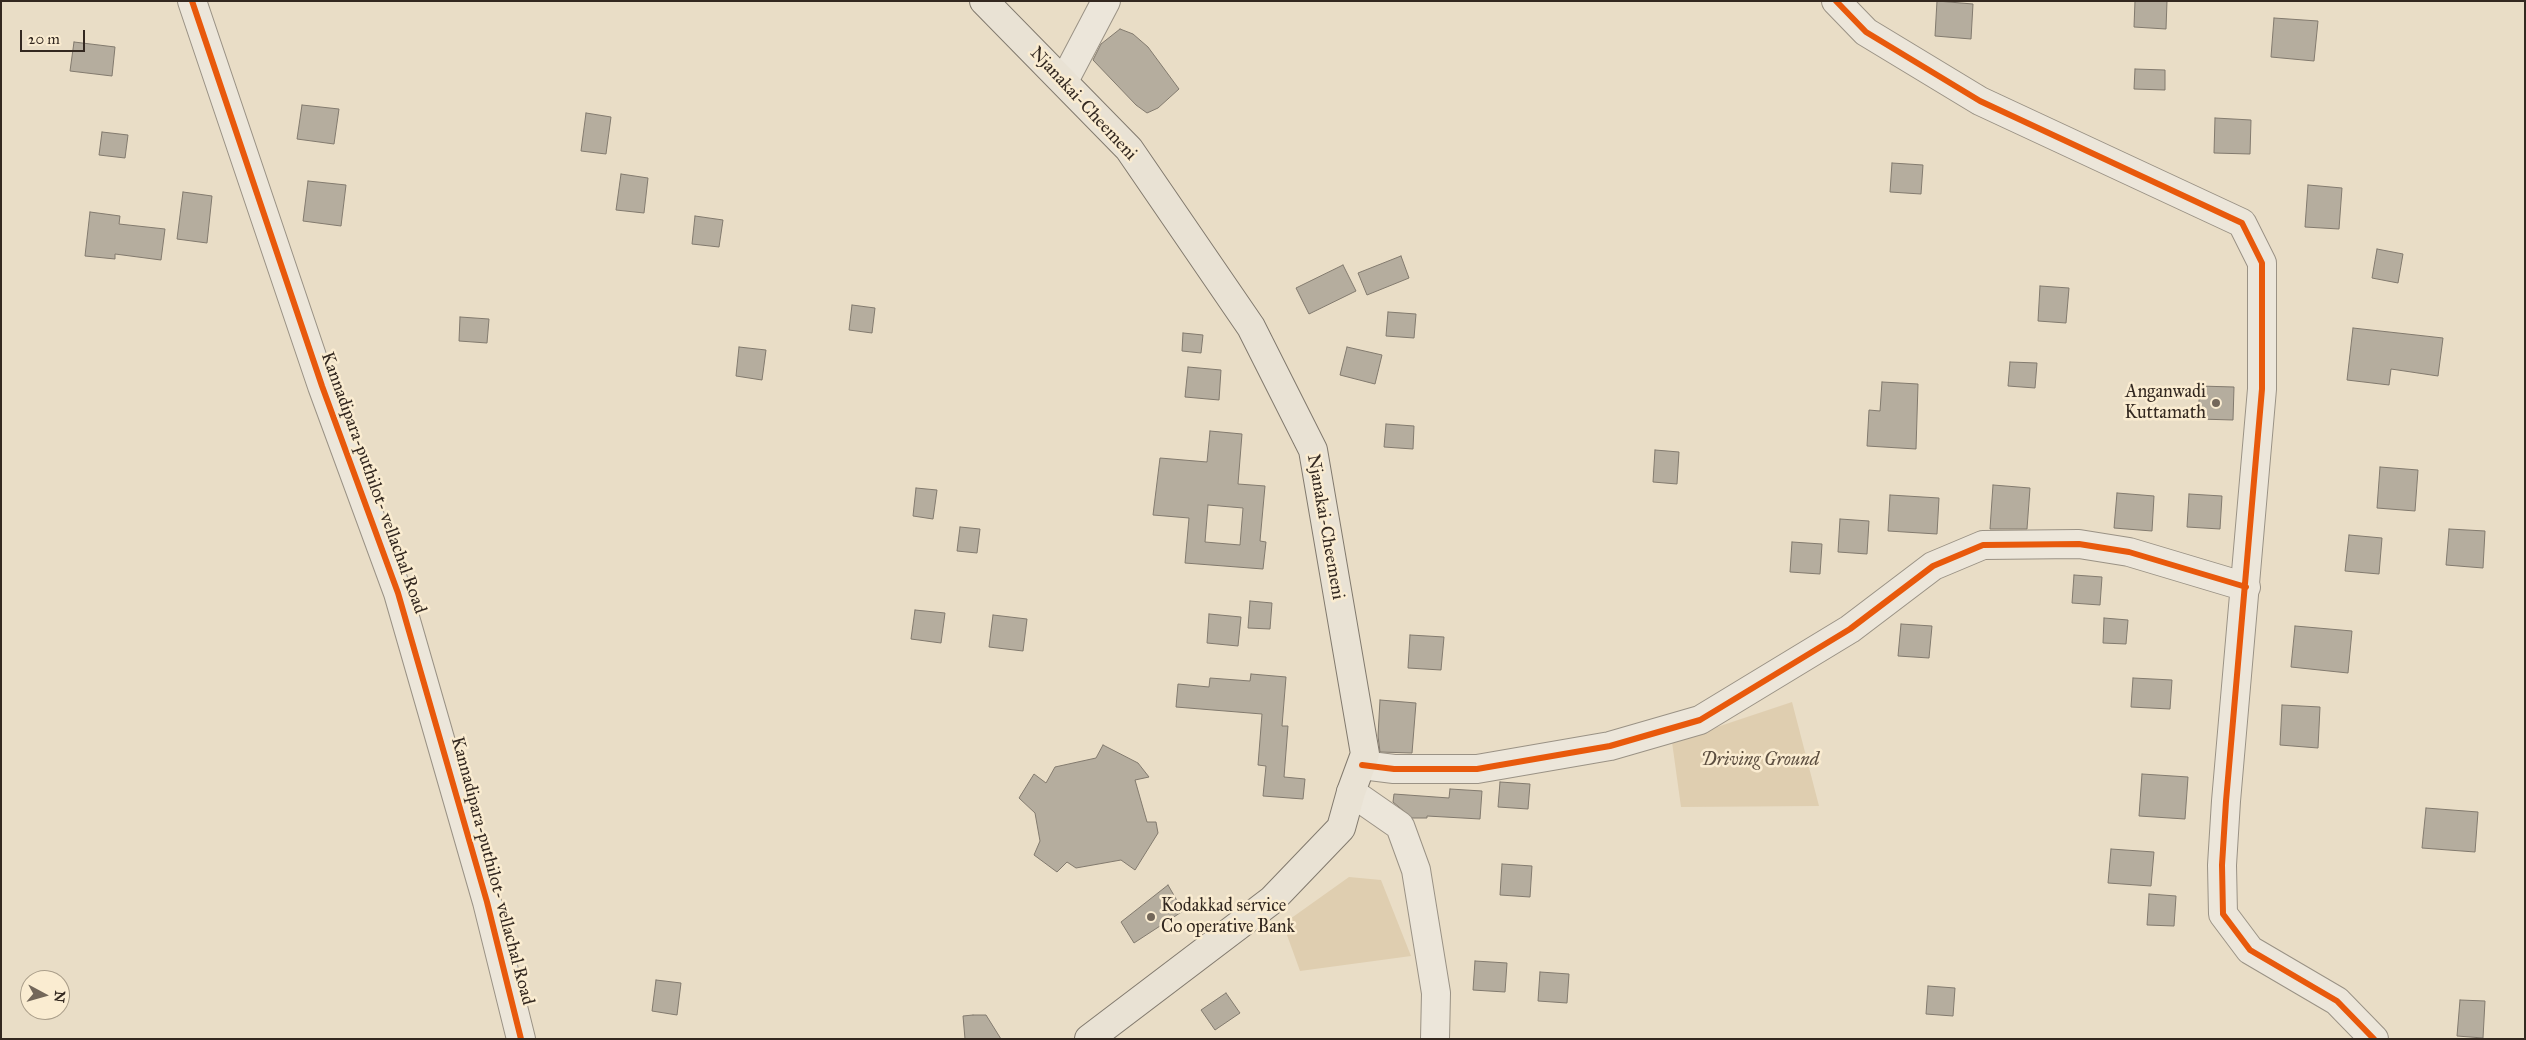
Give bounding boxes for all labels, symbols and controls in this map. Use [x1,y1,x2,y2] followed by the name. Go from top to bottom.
[22,20,88,52] scale bar
[28,30,60,48] text: 20 m
[1025,43,1141,165] street label: Njanakai-Cheemeni
[315,349,431,617] street label: Kannadipara-puthilot- vellachal Road
[2124,382,2206,424] place label: Anganwadi Kuttamath
[2210,397,2222,409] marker: Anganwadi Kuttamath
[1302,453,1348,601] street label: Njanakai-Cheemeni
[446,734,538,1008] street label: Kannadipara-puthilot- vellachal Road
[1701,750,1819,772] park label: Driving Ground
[1161,896,1295,939] place label: Kodakkad service Co operative Bank
[1145,911,1157,923] marker: Kodakkad service Co operative Bank
[20,970,70,1020] north arrow
[50,990,68,1003] text: N

